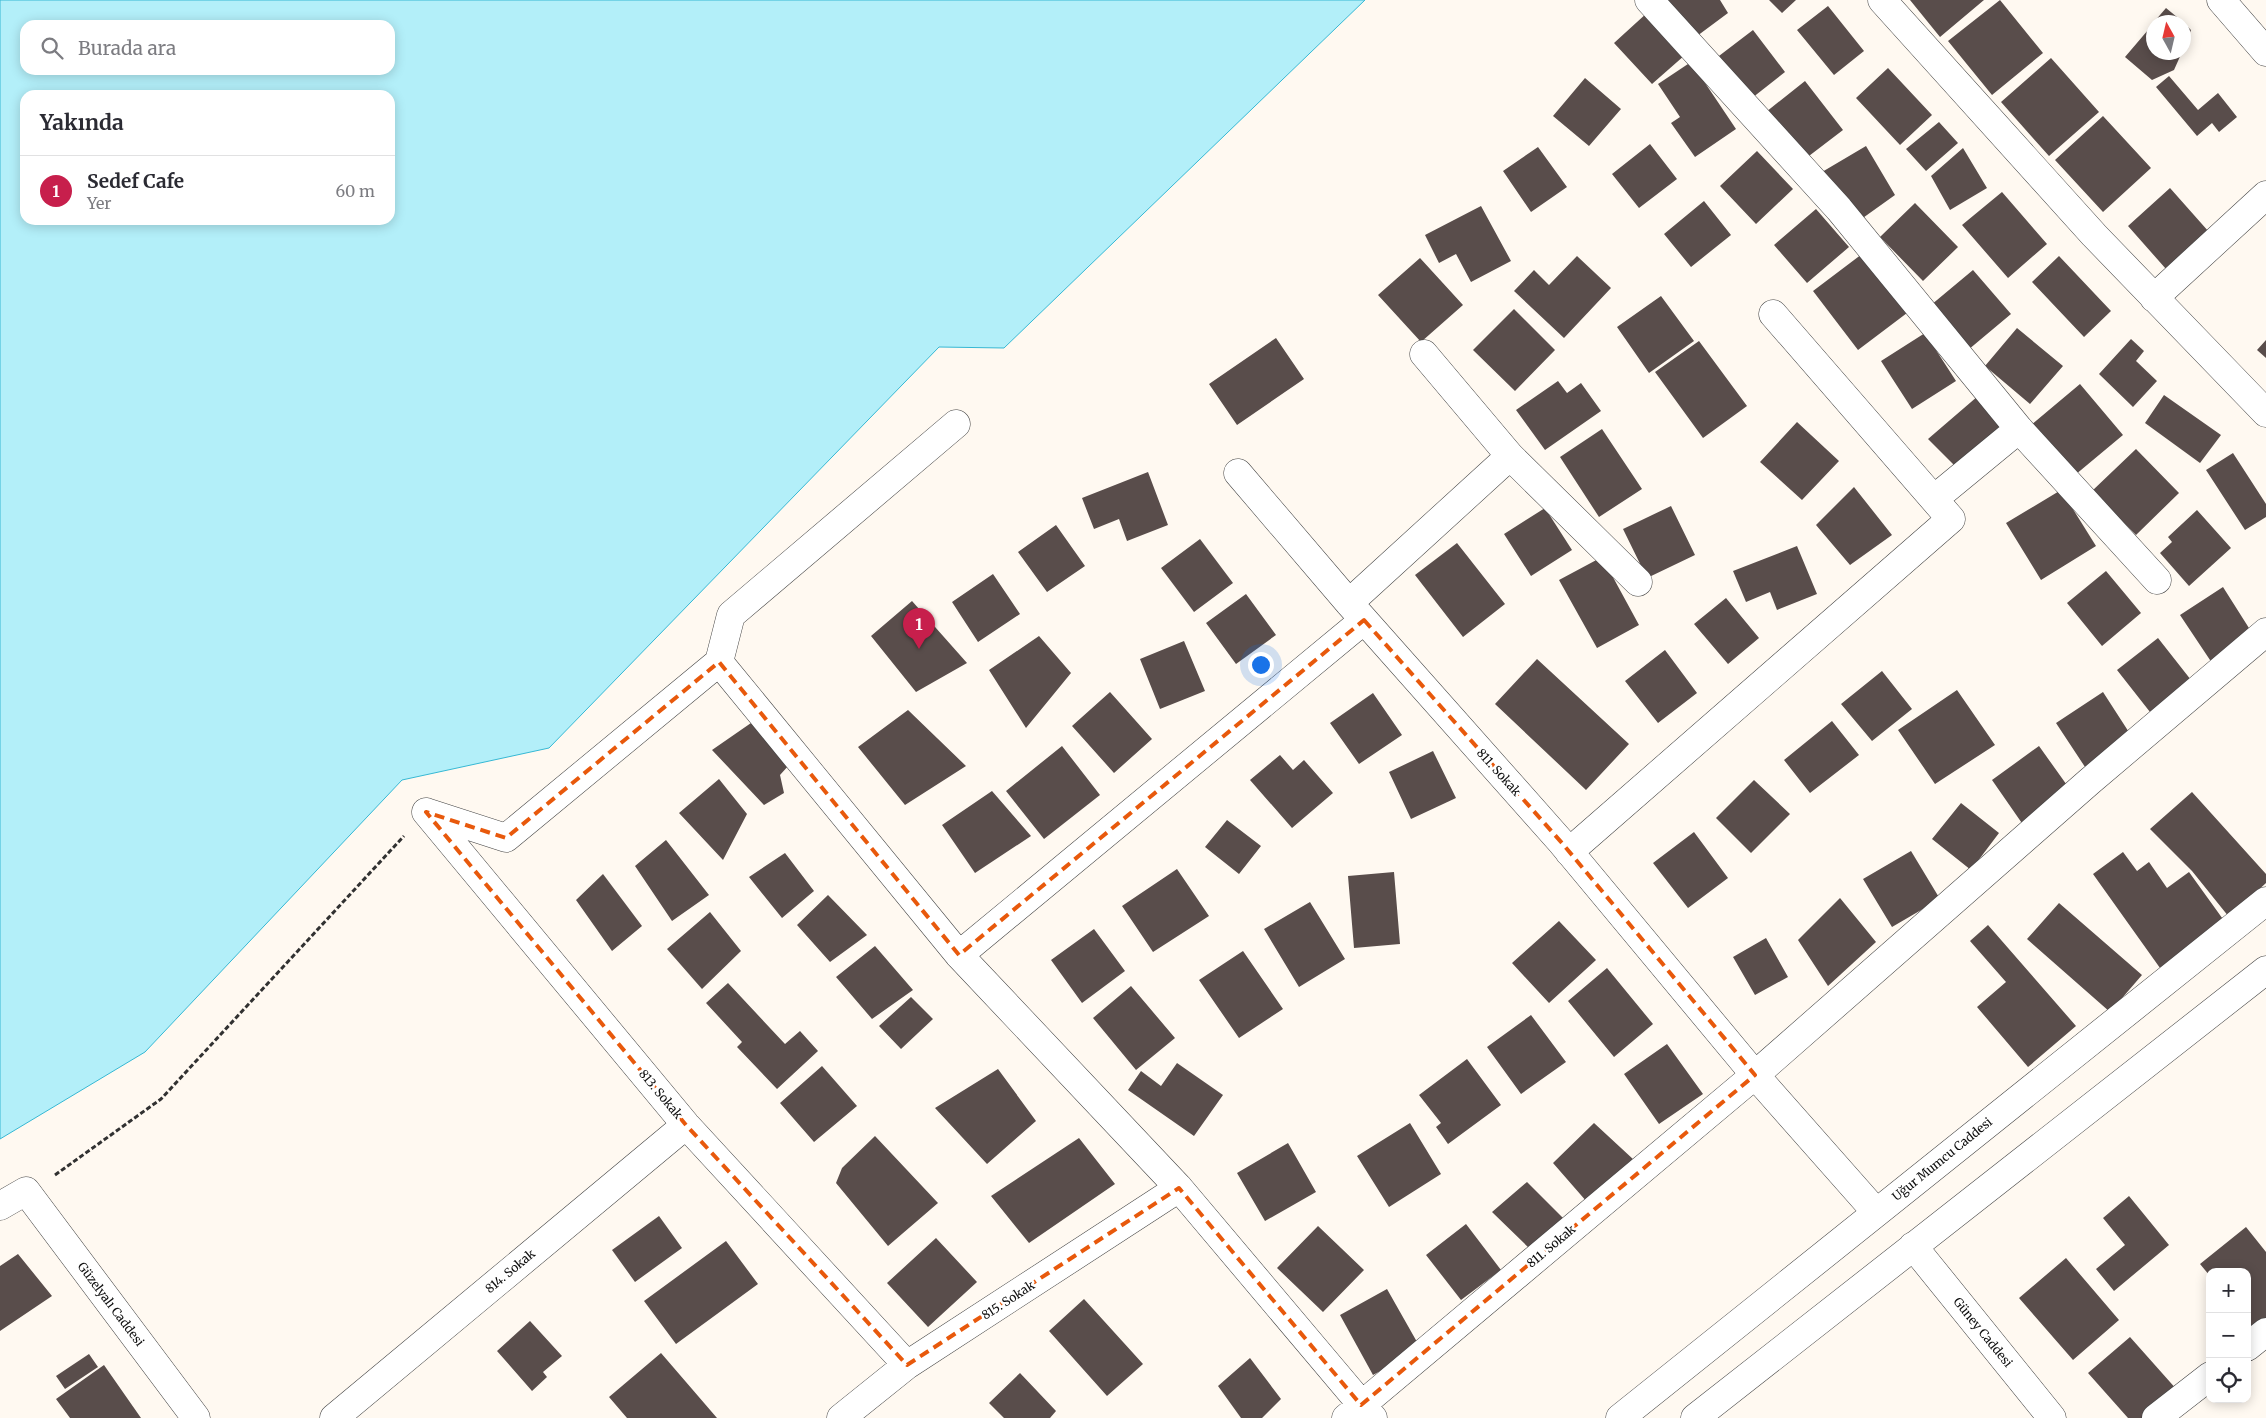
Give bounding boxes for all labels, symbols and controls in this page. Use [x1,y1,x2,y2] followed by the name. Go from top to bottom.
[2146,15,2191,60] north arrow
[20,20,395,75] search box
[38,34,66,62] icon: search
[78,36,176,60] text: Burada ara
[40,109,124,136] text: Yakında
[87,169,184,193] text: Sedef Cafe
[52,181,60,201] text: 1
[335,181,375,201] text: 60 m
[87,193,112,213] text: Yer
[903,608,935,649] pin: 1
[1248,652,1274,678] your location
[1474,745,1525,799] street label: 811. Sokak
[636,1066,686,1122] street label: 813. Sokak
[1889,1114,1995,1204] street label: Uğur Mumcu Caddesi
[1524,1221,1579,1271] street label: 811. Sokak
[482,1246,538,1296] street label: 814. Sokak
[75,1259,148,1349] street label: Güzelyalı Caddesi
[2206,1268,2251,1403] map controls
[2206,1268,2251,1313] button: +
[979,1277,1038,1323] street label: 815. Sokak
[1950,1294,2016,1370] street label: Güney Caddesi
[2206,1313,2251,1358] button: −
[2206,1358,2251,1403] button: locate

